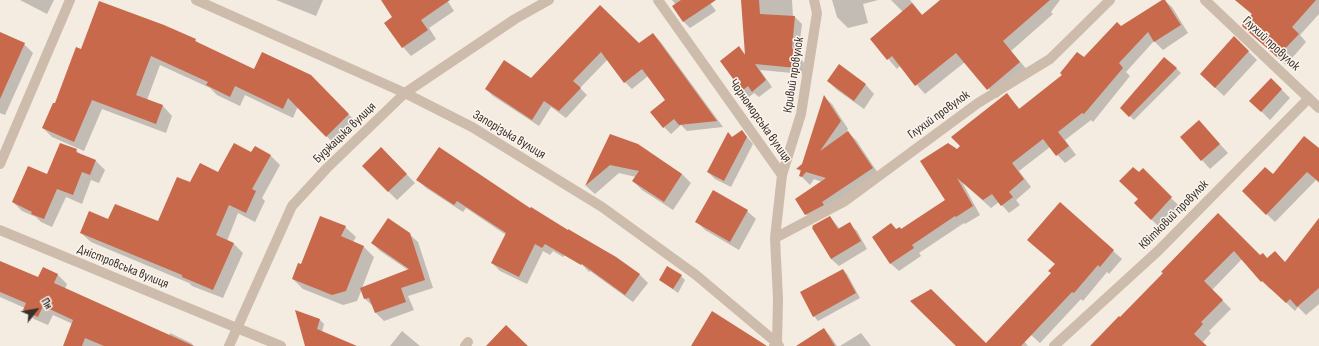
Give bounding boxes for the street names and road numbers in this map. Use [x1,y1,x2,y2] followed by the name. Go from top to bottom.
[1239,14,1303,74] street label: Глухий провулок
[780,36,808,114] street label: Кривий провулок
[725,76,795,166] street label: Чорноморська вулиця
[905,87,973,143] street label: Глухий провулок
[310,99,380,167] street label: Буджацька вулиця
[470,107,548,163] street label: Запорізька вулиця
[1136,177,1212,253] street label: Квітковий провулок
[75,242,171,292] street label: Дністровська вулиця

